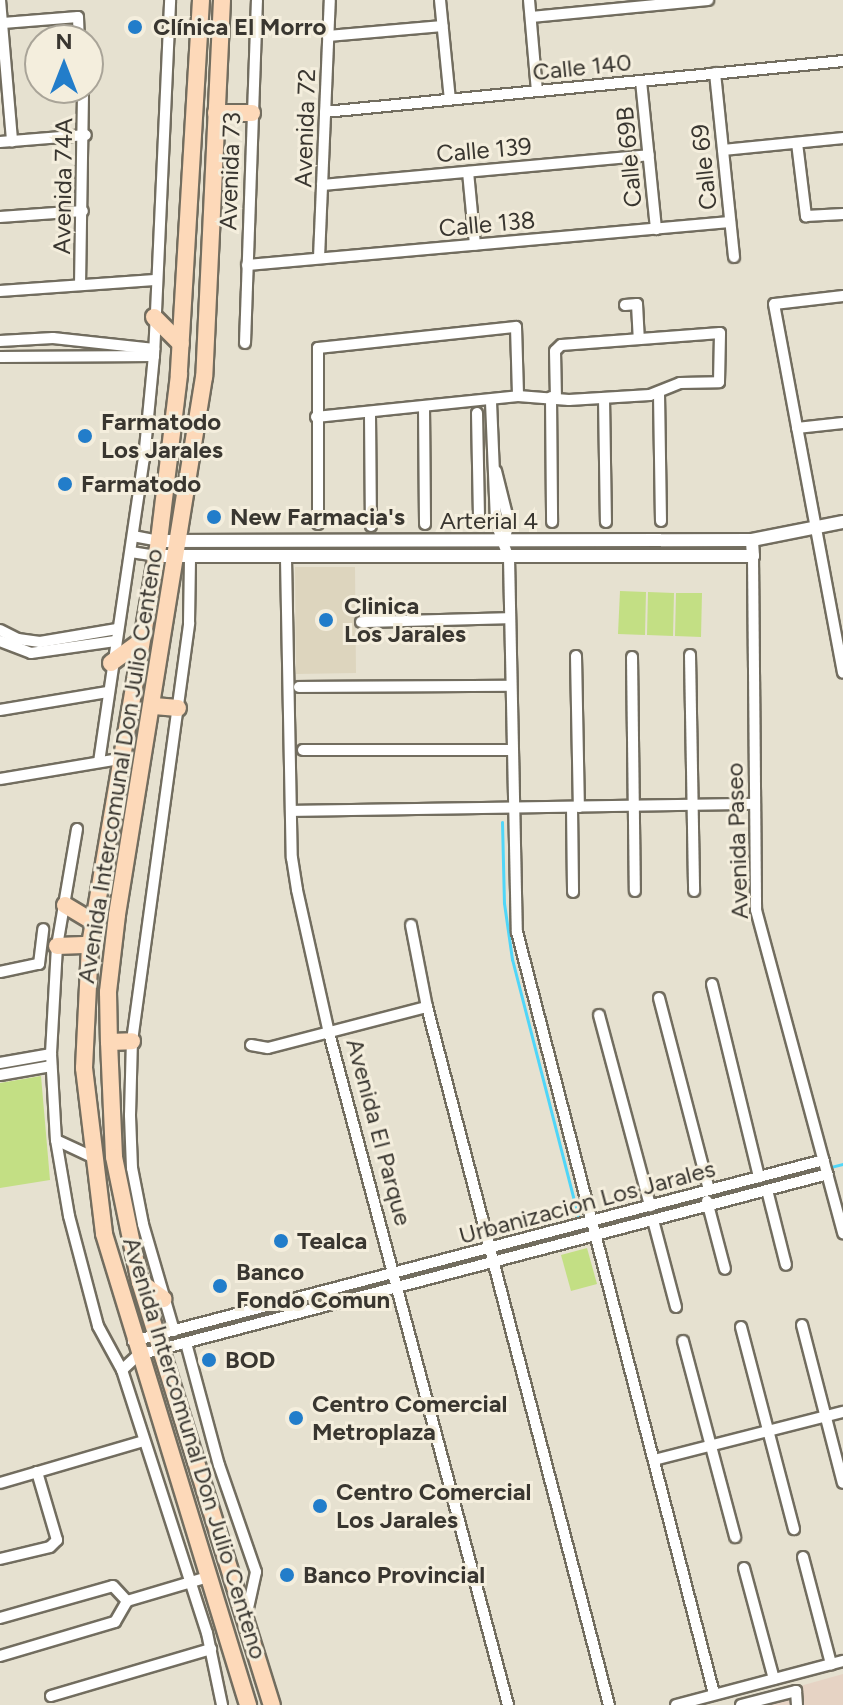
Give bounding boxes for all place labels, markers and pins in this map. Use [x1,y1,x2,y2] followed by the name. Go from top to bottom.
[153,13,327,41] place label: Clínica El Morro
[124,16,146,38] marker: Clínica El Morro
[101,408,223,464] place label: Farmatodo Los Jarales
[76,427,94,445] marker: Farmatodo Los Jarales
[81,470,201,498] place label: Farmatodo
[56,475,74,493] marker: Farmatodo
[230,503,405,531] place label: New Farmacia's
[205,508,223,526] marker: New Farmacia's
[344,592,466,648] place label: Clinica Los Jarales
[315,609,337,631] marker: Clinica Los Jarales
[297,1227,367,1255] place label: Tealca
[272,1232,290,1250] marker: Tealca
[236,1258,390,1314] place label: Banco Fondo Comun
[211,1277,229,1295] marker: Banco Fondo Comun
[225,1346,275,1374] place label: BOD
[200,1351,218,1369] marker: BOD
[312,1390,507,1446] place label: Centro Comercial Metroplaza
[287,1409,305,1427] marker: Centro Comercial Metroplaza
[336,1478,531,1534] place label: Centro Comercial Los Jarales
[311,1497,329,1515] marker: Centro Comercial Los Jarales
[303,1561,485,1589] place label: Banco Provincial
[278,1566,296,1584] marker: Banco Provincial

